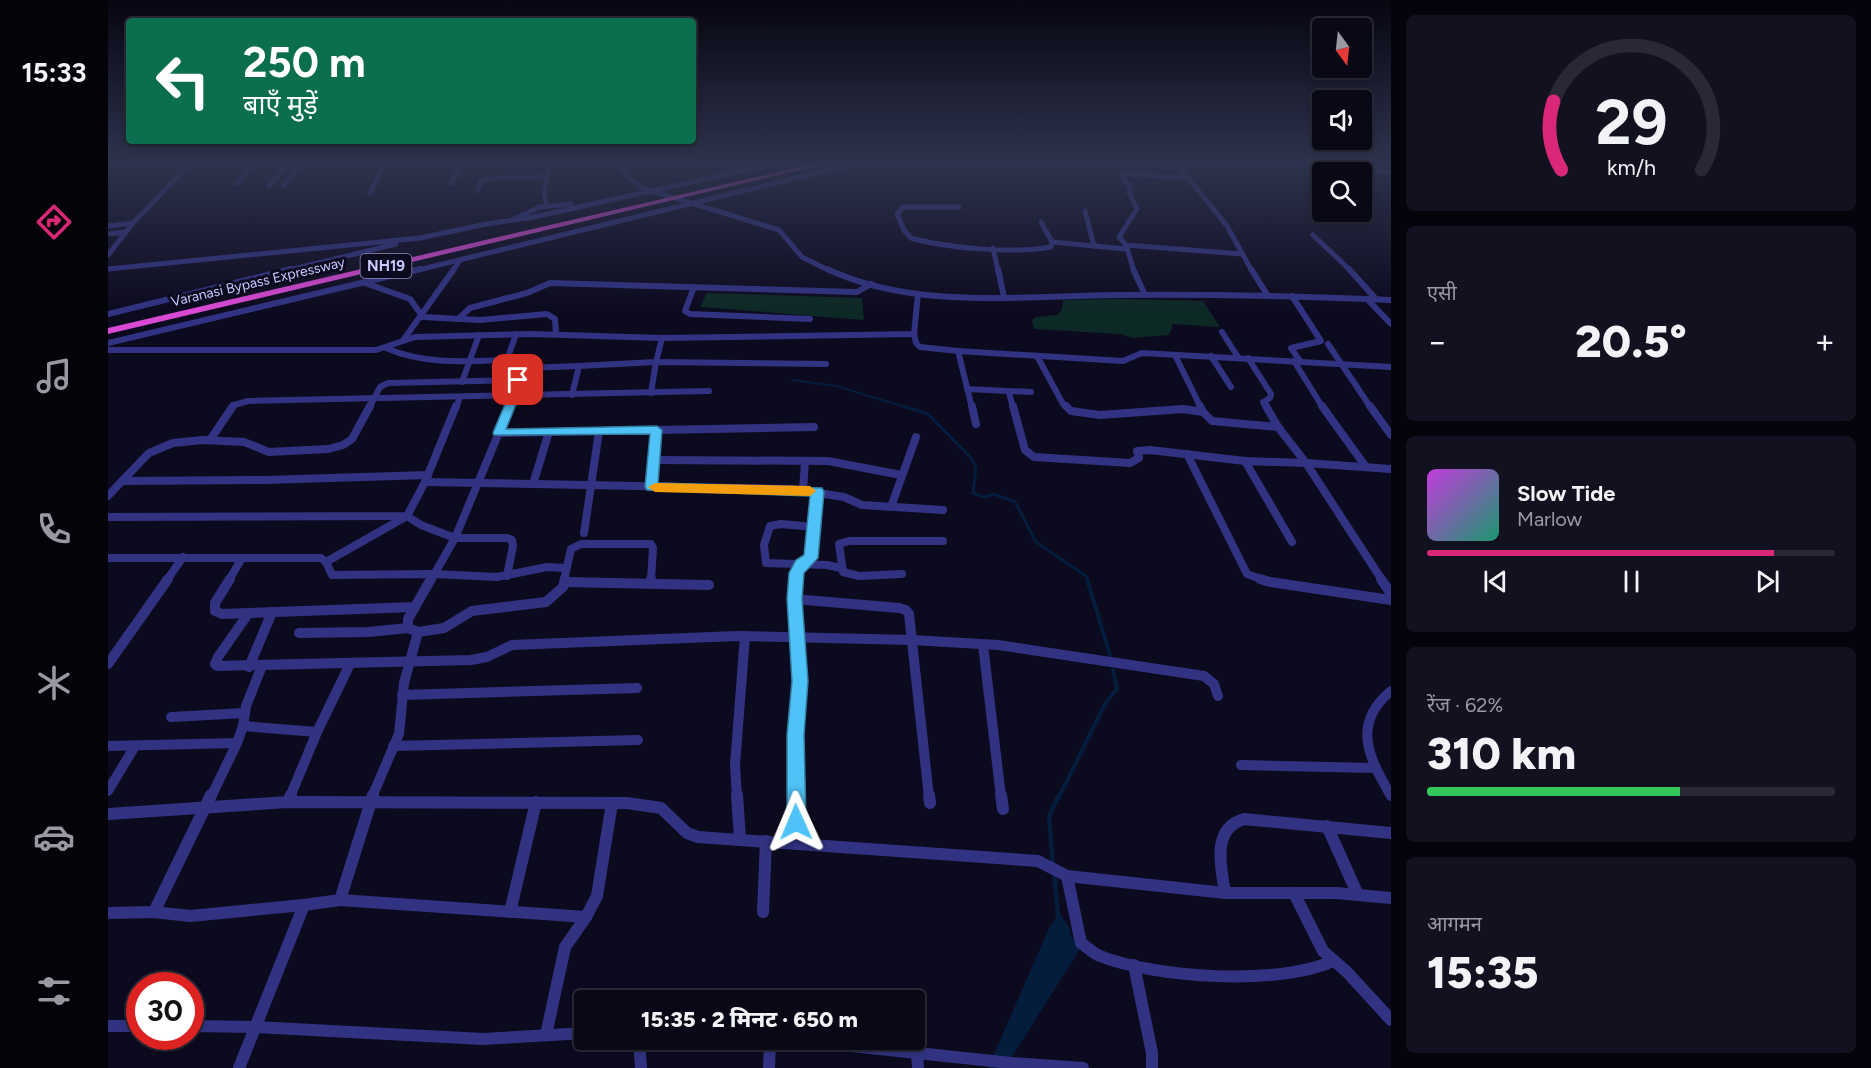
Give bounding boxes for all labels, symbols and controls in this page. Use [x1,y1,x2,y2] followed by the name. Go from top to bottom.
[1312,18,1372,78] north arrow
[1312,18,1372,222] map controls
[243,37,366,88] text: 250 m
[144,42,222,120] icon: left
[21,56,87,89] text: 15:33
[1595,85,1667,160] text: 29
[243,88,318,121] text: बाएँ मुड़ें
[1312,90,1372,150] button: sound
[1607,155,1655,180] text: km/h
[1312,162,1372,222] button: search
[33,201,75,243] icon: directions
[169,254,347,310] street label: Varanasi Bypass Expressway
[360,254,412,278] road number: NH19
[1427,281,1457,305] text: एसी
[1575,314,1687,368] text: 20.5°
[1427,322,1448,361] text: −
[1814,322,1835,361] text: +
[492,354,543,405] pin
[33,355,75,397] icon: music
[501,363,534,396] icon: arrive
[1517,480,1616,507] text: Slow Tide
[1517,507,1582,531] text: Marlow
[33,508,75,550] icon: phone
[1479,565,1512,598] icon: previous
[1615,565,1648,598] icon: pause
[1751,565,1784,598] icon: next
[33,662,75,704] icon: climate
[1427,693,1503,717] text: रेंज · 62%
[1427,726,1576,780] text: 310 km
[764,790,828,854] position arrow
[33,816,75,858] icon: car
[1427,912,1482,936] text: आगमन
[1427,945,1539,999] text: 15:35
[33,970,75,1012] icon: filters
[126,972,204,1050] speed limit sign: 30
[641,1006,858,1033] text: 15:35 · 2 मिनट · 650 m

